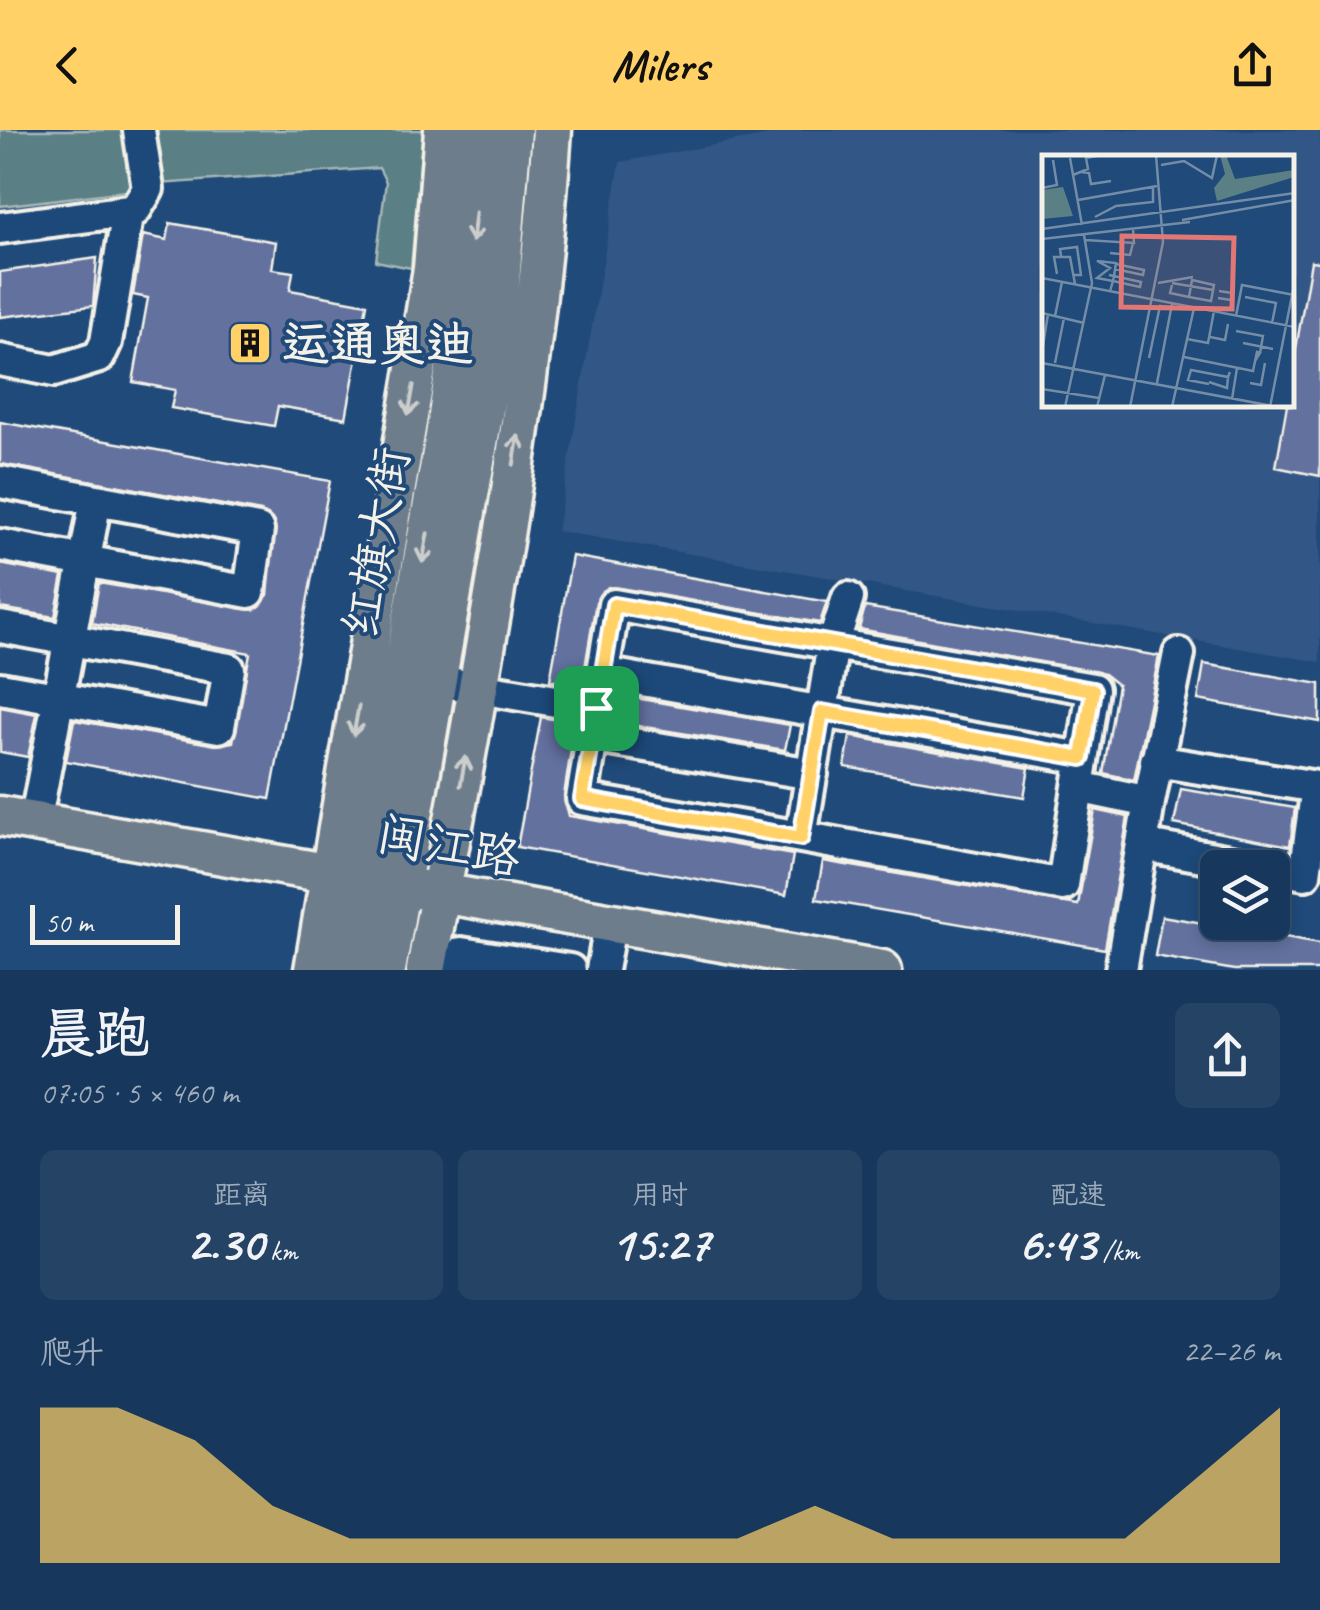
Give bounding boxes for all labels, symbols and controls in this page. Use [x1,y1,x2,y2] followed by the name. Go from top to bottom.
[611,37,709,94] text: Milers
[40,38,95,93] icon: back
[1225,38,1280,93] icon: share
[1042,155,1295,408] inset map
[464,211,483,243] one-way arrow
[282,314,474,374] place label: 运通奥迪
[227,320,273,366] building icon: 运通奥迪
[401,383,420,416] one-way arrow
[507,435,526,467] one-way arrow
[330,442,422,642] street label: 红旗大街
[415,532,434,564] one-way arrow
[554,666,639,751] pin
[569,681,624,736] icon: arrive
[346,704,365,736] one-way arrow
[454,755,473,788] one-way arrow
[373,804,525,888] street label: 闽江路
[1200,850,1290,940] map controls
[1200,850,1290,940] button: layers
[30,900,180,944] scale bar
[45,905,93,940] text: 50 m
[40,999,150,1069] text: 晨跑
[1175,1003,1280,1108] button: share
[40,1072,238,1113] text: 07:05 · 5 × 460 m
[214,1177,270,1212] text: 距离
[632,1177,688,1212] text: 用时
[1050,1177,1106,1212] text: 配速
[186,1212,263,1275] text: 2.30
[611,1212,709,1275] text: 15:27
[1017,1212,1096,1275] text: 6:43
[263,1233,297,1268] text: km
[1096,1233,1139,1268] text: /km
[1182,1330,1280,1371] text: 22–26 m
[40,1332,104,1373] text: 爬升

